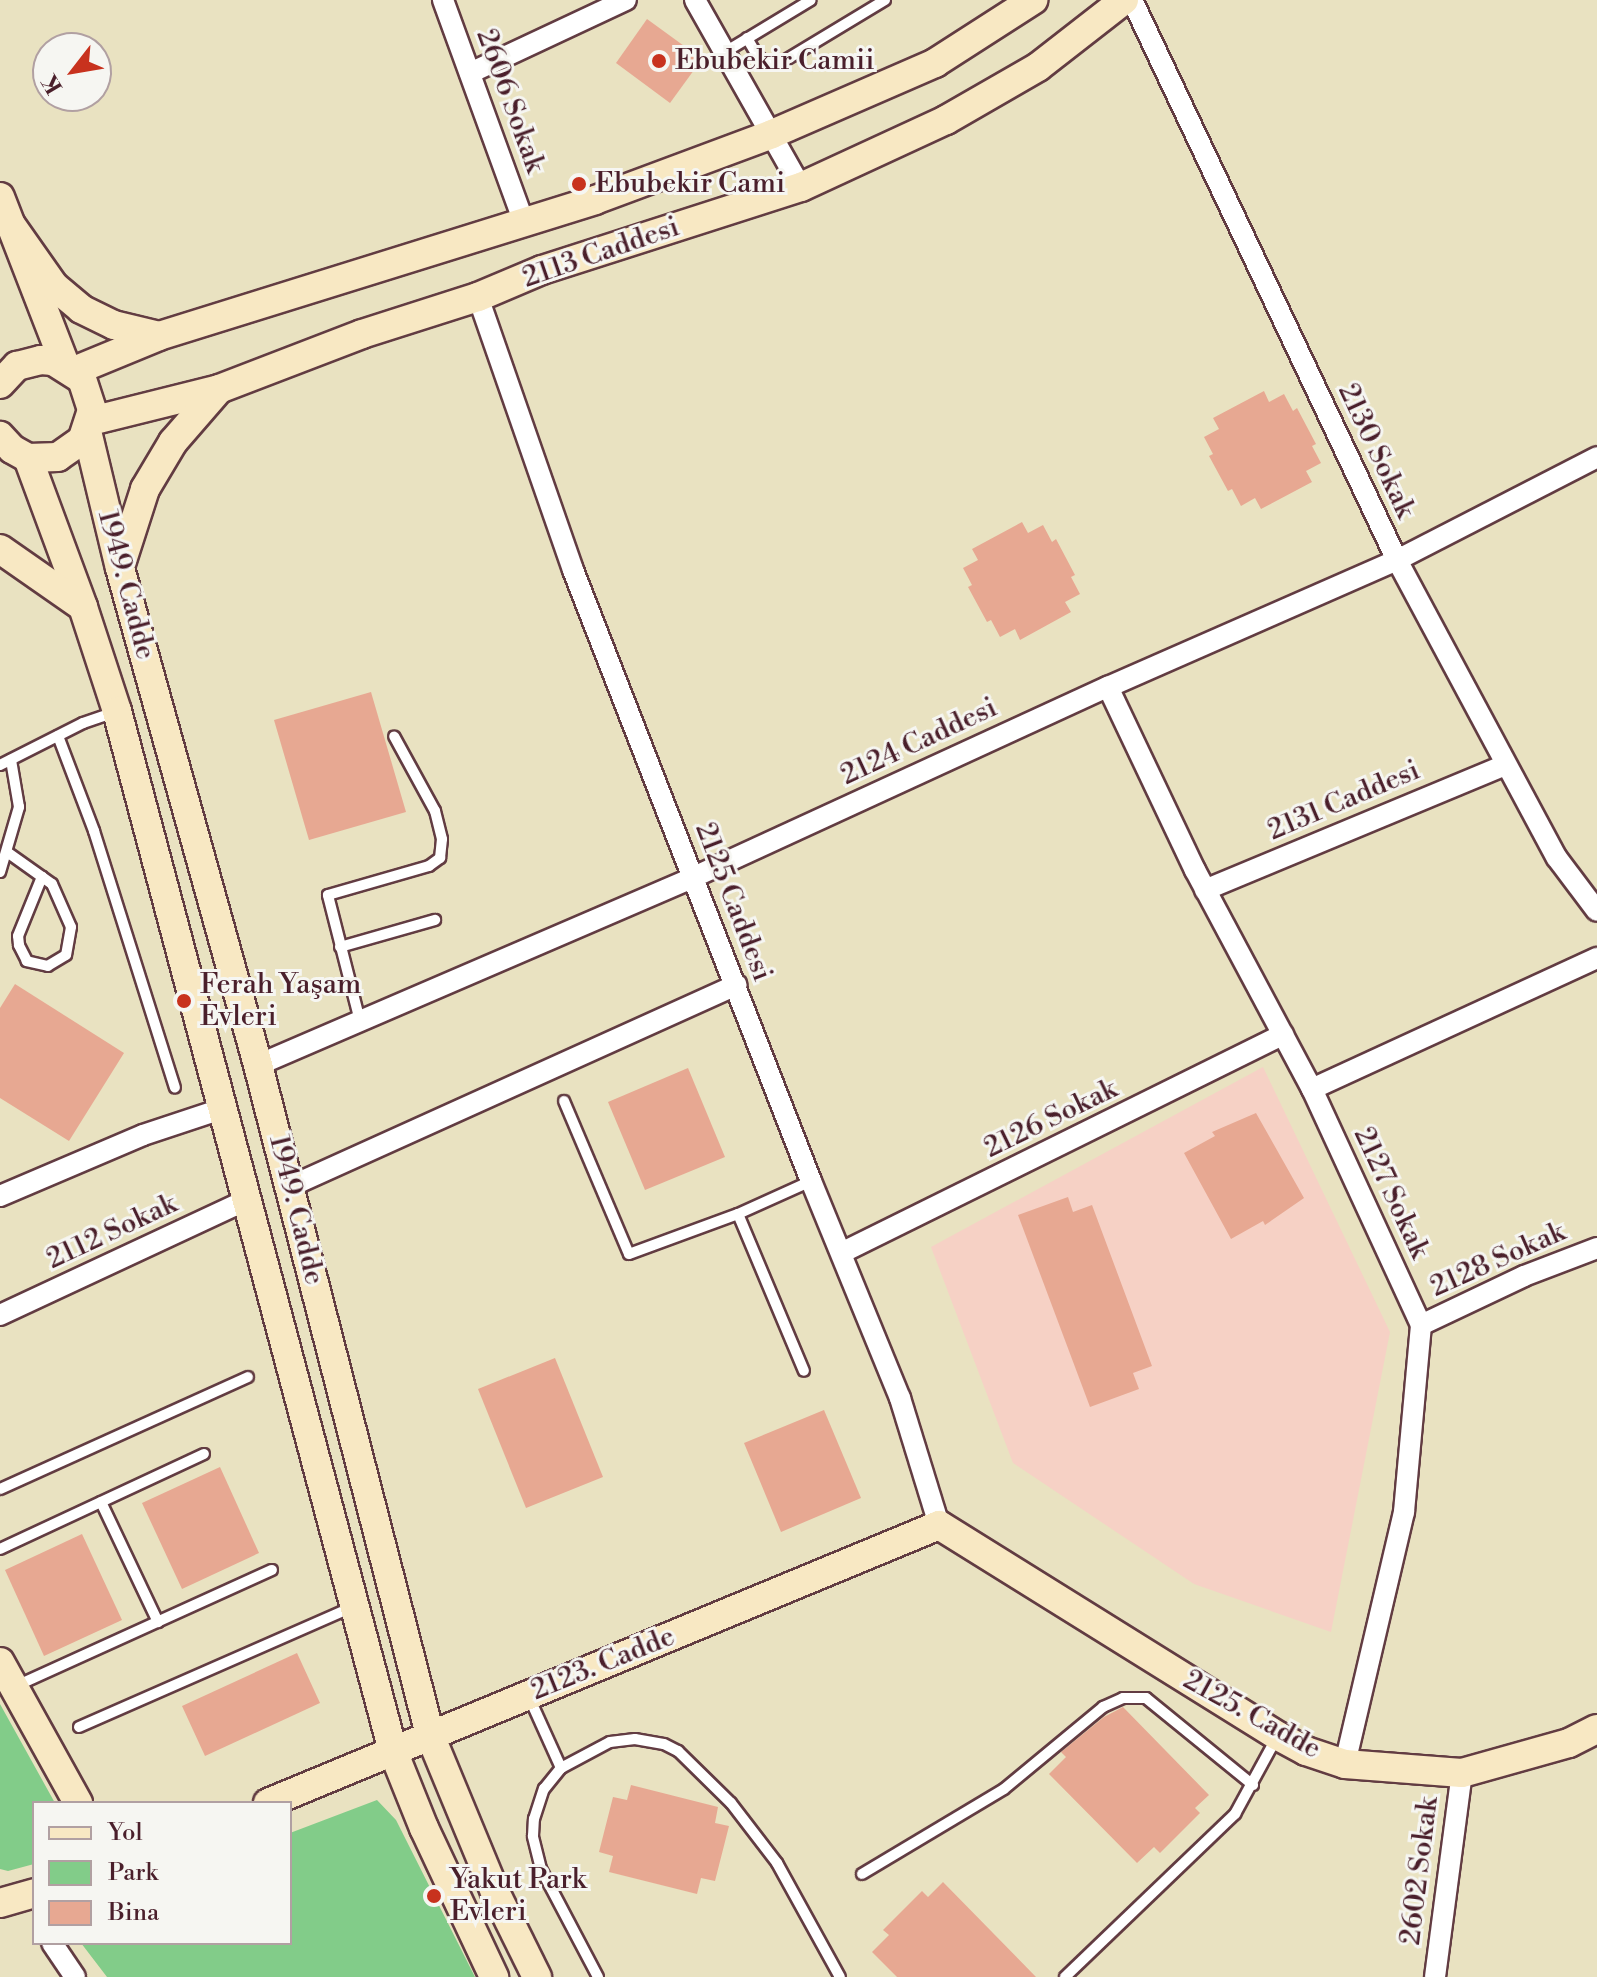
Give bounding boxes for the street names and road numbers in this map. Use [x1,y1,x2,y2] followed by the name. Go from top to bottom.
[469,25,551,177] street label: 2606 Sokak
[518,211,684,295] street label: 2113 Caddesi
[1330,379,1422,523] street label: 2130 Sokak
[90,507,162,663] street label: 1949. Cadde
[836,691,1002,793] street label: 2124 Caddesi
[1263,754,1425,848] street label: 2131 Caddesi
[687,818,779,986] street label: 2125 Caddesi
[979,1072,1123,1166] street label: 2126 Sokak
[1346,1122,1436,1264] street label: 2127 Sokak
[261,1132,331,1288] street label: 1949. Cadde
[42,1187,182,1277] street label: 2112 Sokak
[1425,1215,1571,1305] street label: 2128 Sokak
[526,1620,680,1708] street label: 2123. Cadde
[1177,1664,1327,1766] street label: 2125. Cadde
[1394,1795,1446,1947] street label: 2602 Sokak

